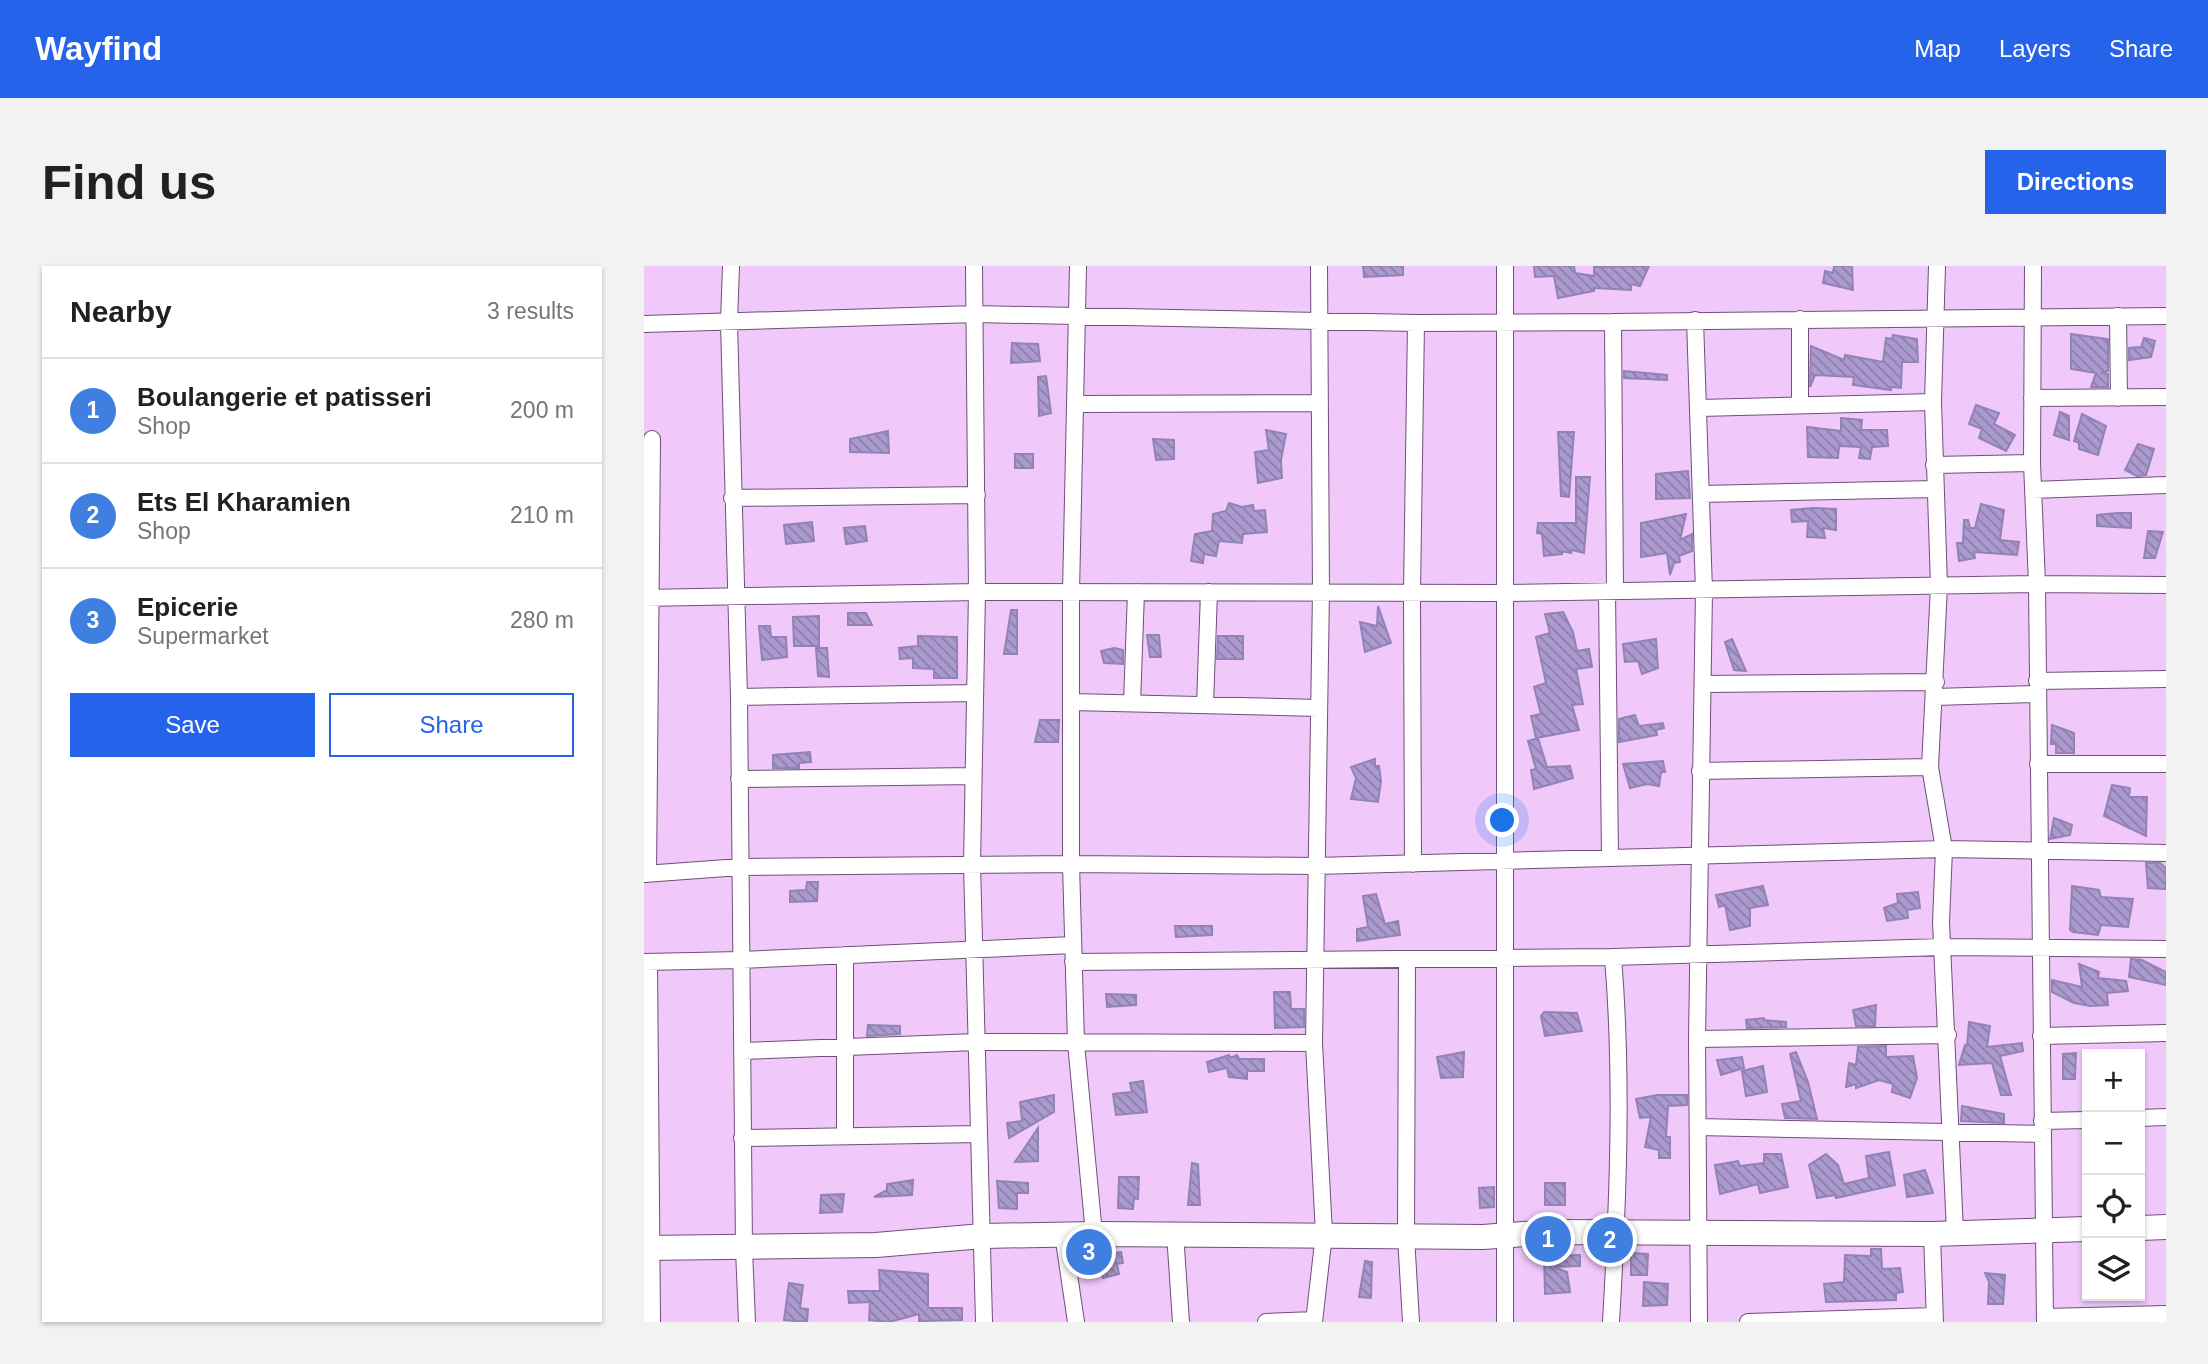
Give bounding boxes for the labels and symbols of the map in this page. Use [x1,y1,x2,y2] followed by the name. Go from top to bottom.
[1485,803,1519,837] your location
[1525,1213,1571,1265] pin: 1
[1587,1214,1633,1266] pin: 2
[1066,1226,1112,1278] pin: 3

